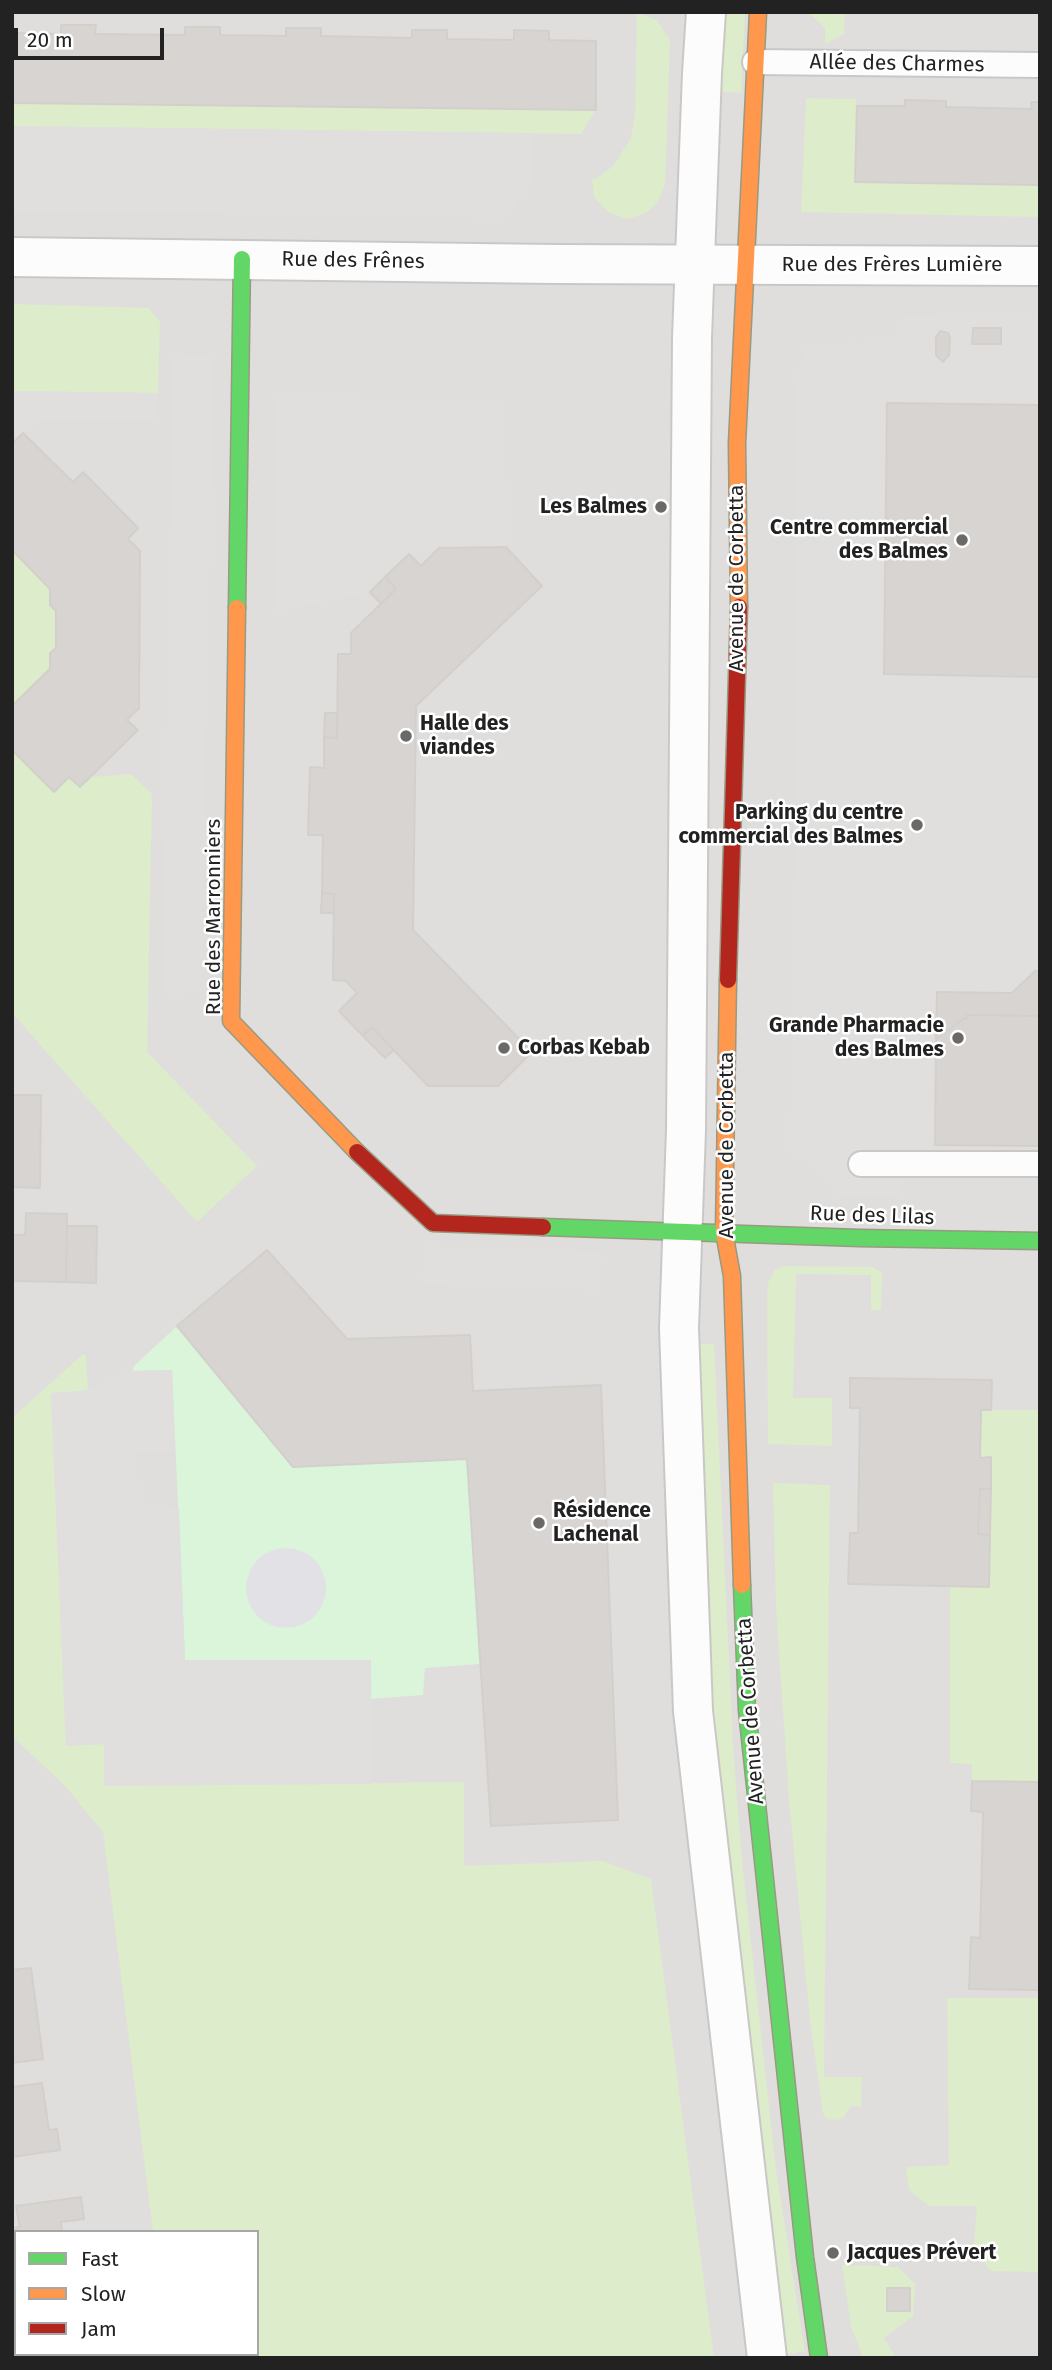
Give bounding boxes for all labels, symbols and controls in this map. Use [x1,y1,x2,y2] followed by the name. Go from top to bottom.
[18,14,168,58] scale bar
[27,27,73,53] text: 20 m
[809,50,985,78] street label: Allée des Charmes
[281,247,425,275] street label: Rue des Frênes
[782,252,1002,278] street label: Rue des Frères Lumière
[724,485,750,671] street label: Avenue de Corbetta
[540,494,647,520] place label: Les Balmes
[653,499,669,515] marker: Les Balmes
[770,515,948,565] place label: Centre commercial des Balmes
[954,532,970,548] marker: Centre commercial des Balmes
[420,711,509,761] place label: Halle des viandes
[398,728,414,744] marker: Halle des viandes
[678,800,903,850] place label: Parking du centre commercial des Balmes
[909,817,925,833] marker: Parking du centre commercial des Balmes
[201,819,227,1015] street label: Rue des Marronniers
[769,1013,944,1063] place label: Grande Pharmacie des Balmes
[950,1030,966,1046] marker: Grande Pharmacie des Balmes
[518,1035,650,1061] place label: Corbas Kebab
[496,1040,512,1056] marker: Corbas Kebab
[714,1052,740,1238] street label: Avenue de Corbetta
[809,1201,935,1231] street label: Rue des Lilas
[553,1498,651,1548] place label: Résidence Lachenal
[531,1515,547,1531] marker: Résidence Lachenal
[732,1617,770,1805] street label: Avenue de Corbetta
[14,2230,259,2356] legend
[847,2240,996,2266] place label: Jacques Prévert
[825,2245,841,2261] marker: Jacques Prévert
[81,2246,119,2272] text: Fast
[81,2281,126,2307] text: Slow
[81,2316,117,2342] text: Jam

